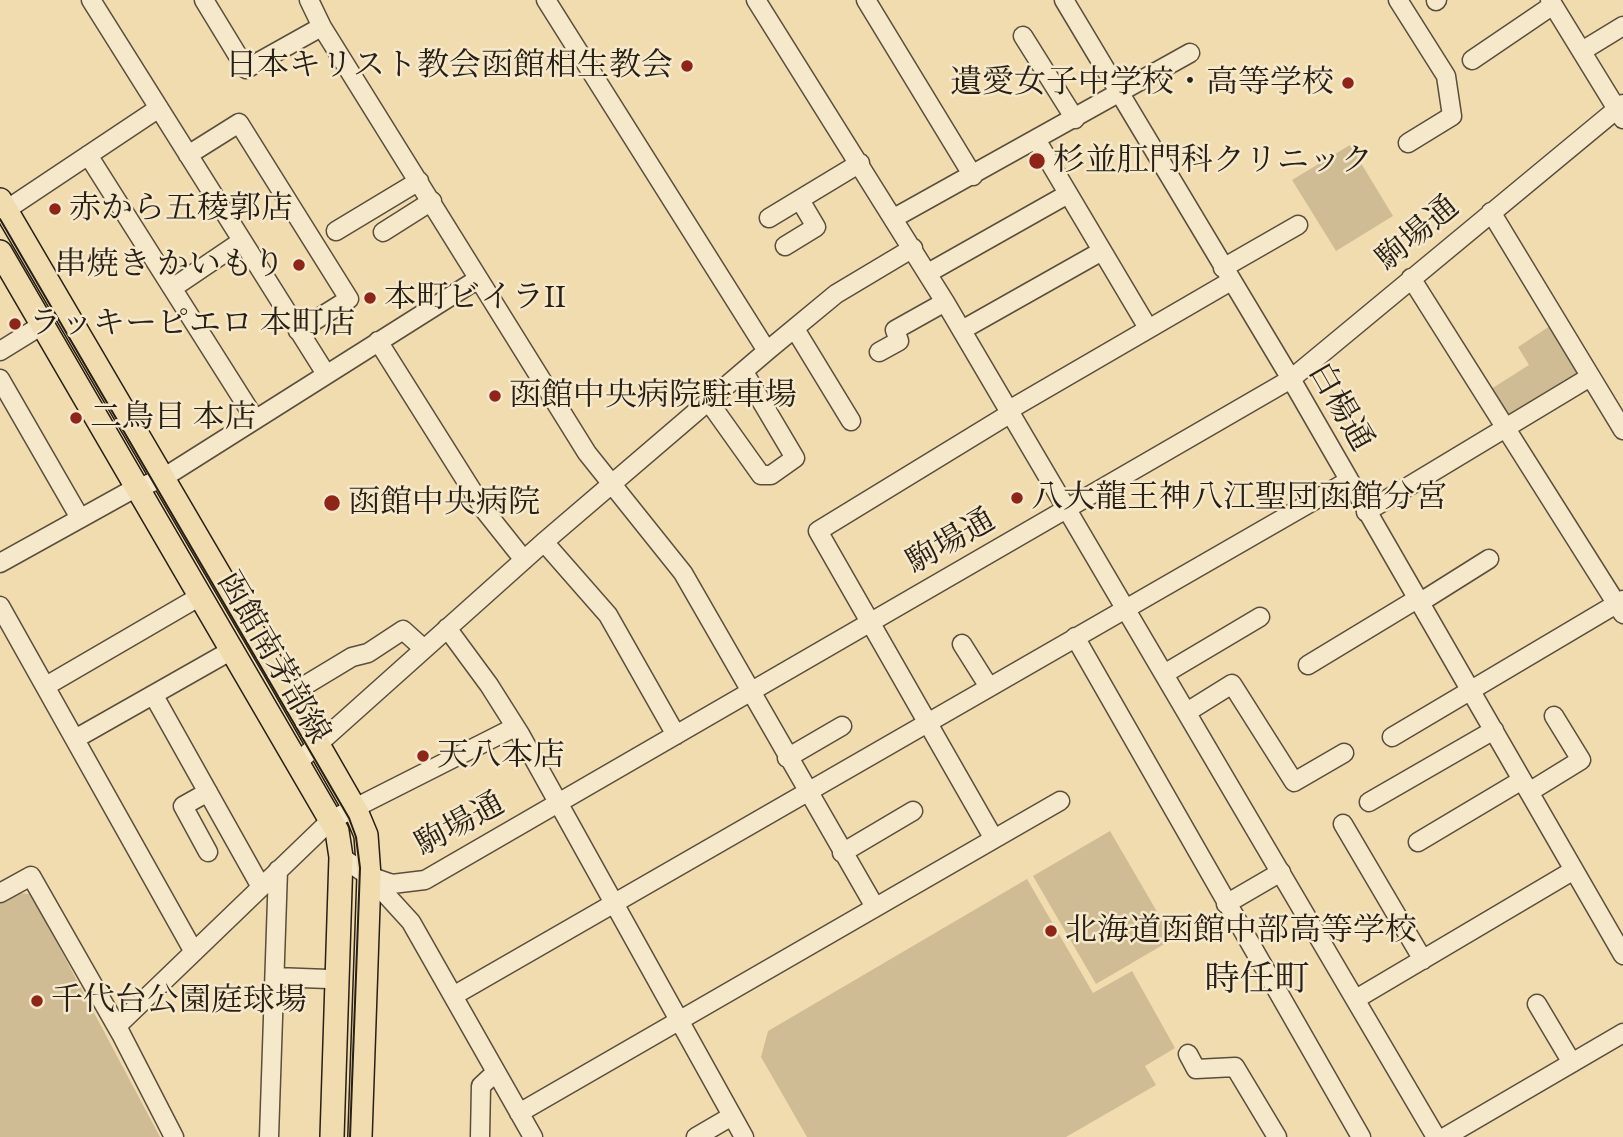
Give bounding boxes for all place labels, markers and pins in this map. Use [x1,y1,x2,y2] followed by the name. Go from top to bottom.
[225,47,673,85] place label: 日本キリスト教会函館相生教会
[679,58,695,74] marker: 日本キリスト教会函館相生教会
[950,64,1334,102] place label: 遺愛女子中学校・高等学校
[1340,75,1356,91] marker: 遺愛女子中学校・高等学校
[1053,142,1373,180] place label: 杉並肛門科クリニック
[1027,151,1047,171] marker: 杉並肛門科クリニック
[69,190,293,228] place label: 赤から五稜郭店
[47,201,63,217] marker: 赤から五稜郭店
[55,246,285,284] place label: 串焼き かいもり
[291,257,307,273] marker: 串焼き かいもり
[384,279,566,317] place label: 本町ビイラII
[362,290,378,306] marker: 本町ビイラII
[29,305,355,343] place label: ラッキーピエロ 本町店
[7,316,23,332] marker: ラッキーピエロ 本町店
[509,377,797,415] place label: 函館中央病院駐車場
[487,388,503,404] marker: 函館中央病院駐車場
[90,399,256,437] place label: 二鳥目 本店
[68,410,84,426] marker: 二鳥目 本店
[1031,479,1447,517] place label: 八大龍王神八江聖団函館分宮
[348,484,540,522] place label: 函館中央病院
[1009,490,1025,506] marker: 八大龍王神八江聖団函館分宮
[322,493,342,513] marker: 函館中央病院
[437,737,565,775] place label: 天八本店
[415,748,431,764] marker: 天八本店
[1065,912,1417,950] place label: 北海道函館中部高等学校
[1043,923,1059,939] marker: 北海道函館中部高等学校
[51,982,307,1020] place label: 千代台公園庭球場
[29,993,45,1009] marker: 千代台公園庭球場

